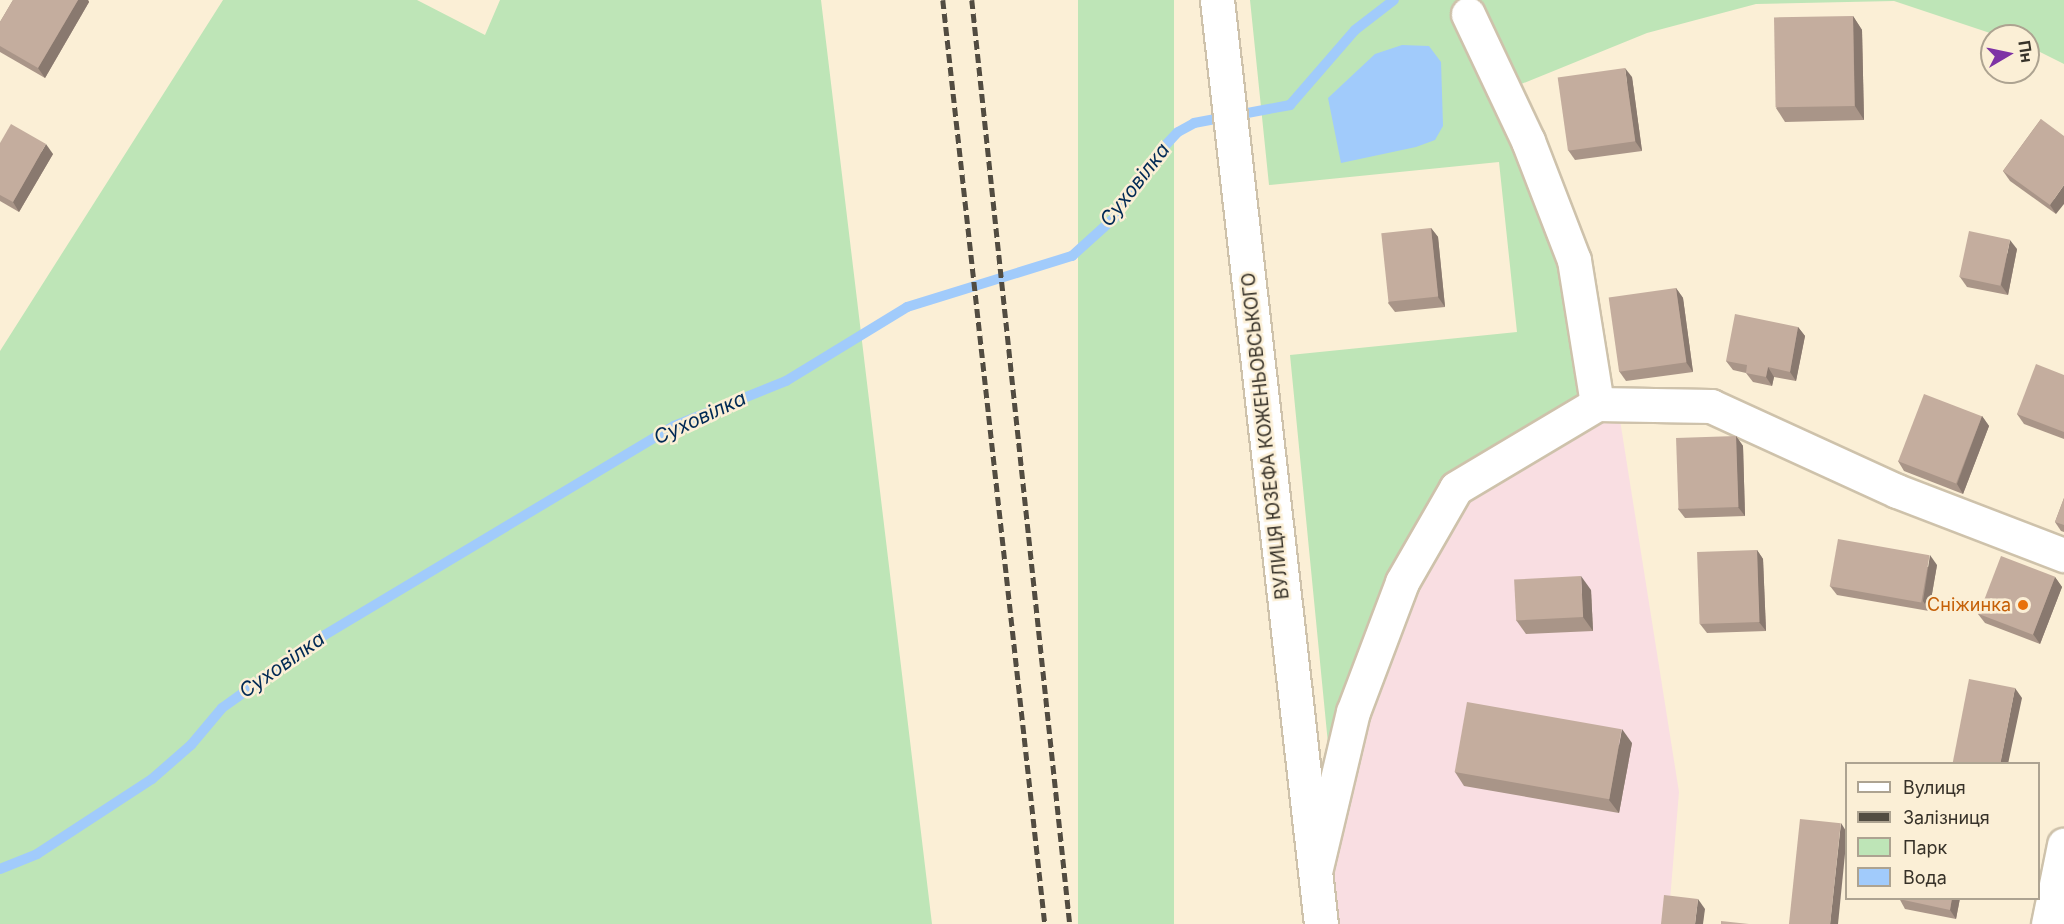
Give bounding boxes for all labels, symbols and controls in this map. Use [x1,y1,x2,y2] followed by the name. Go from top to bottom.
[1980,24,2040,84] north arrow
[2014,39,2037,64] text: Пн
[1095,139,1175,231] water label: Суховілка
[1238,272,1294,600] street label: ВУЛИЦЯ ЮЗЕФА КОЖЕНЬОВСЬКОГО
[650,386,750,450] water label: Суховілка
[1927,594,2011,616] place label: Сніжинка
[2016,598,2030,612] marker: Сніжинка
[235,627,329,703] water label: Суховілка
[1845,762,2040,900] legend
[1903,777,1966,798] text: Вулиця
[1903,807,1990,828] text: Залізниця
[1903,837,1947,858] text: Парк
[1903,867,1947,888] text: Вода

